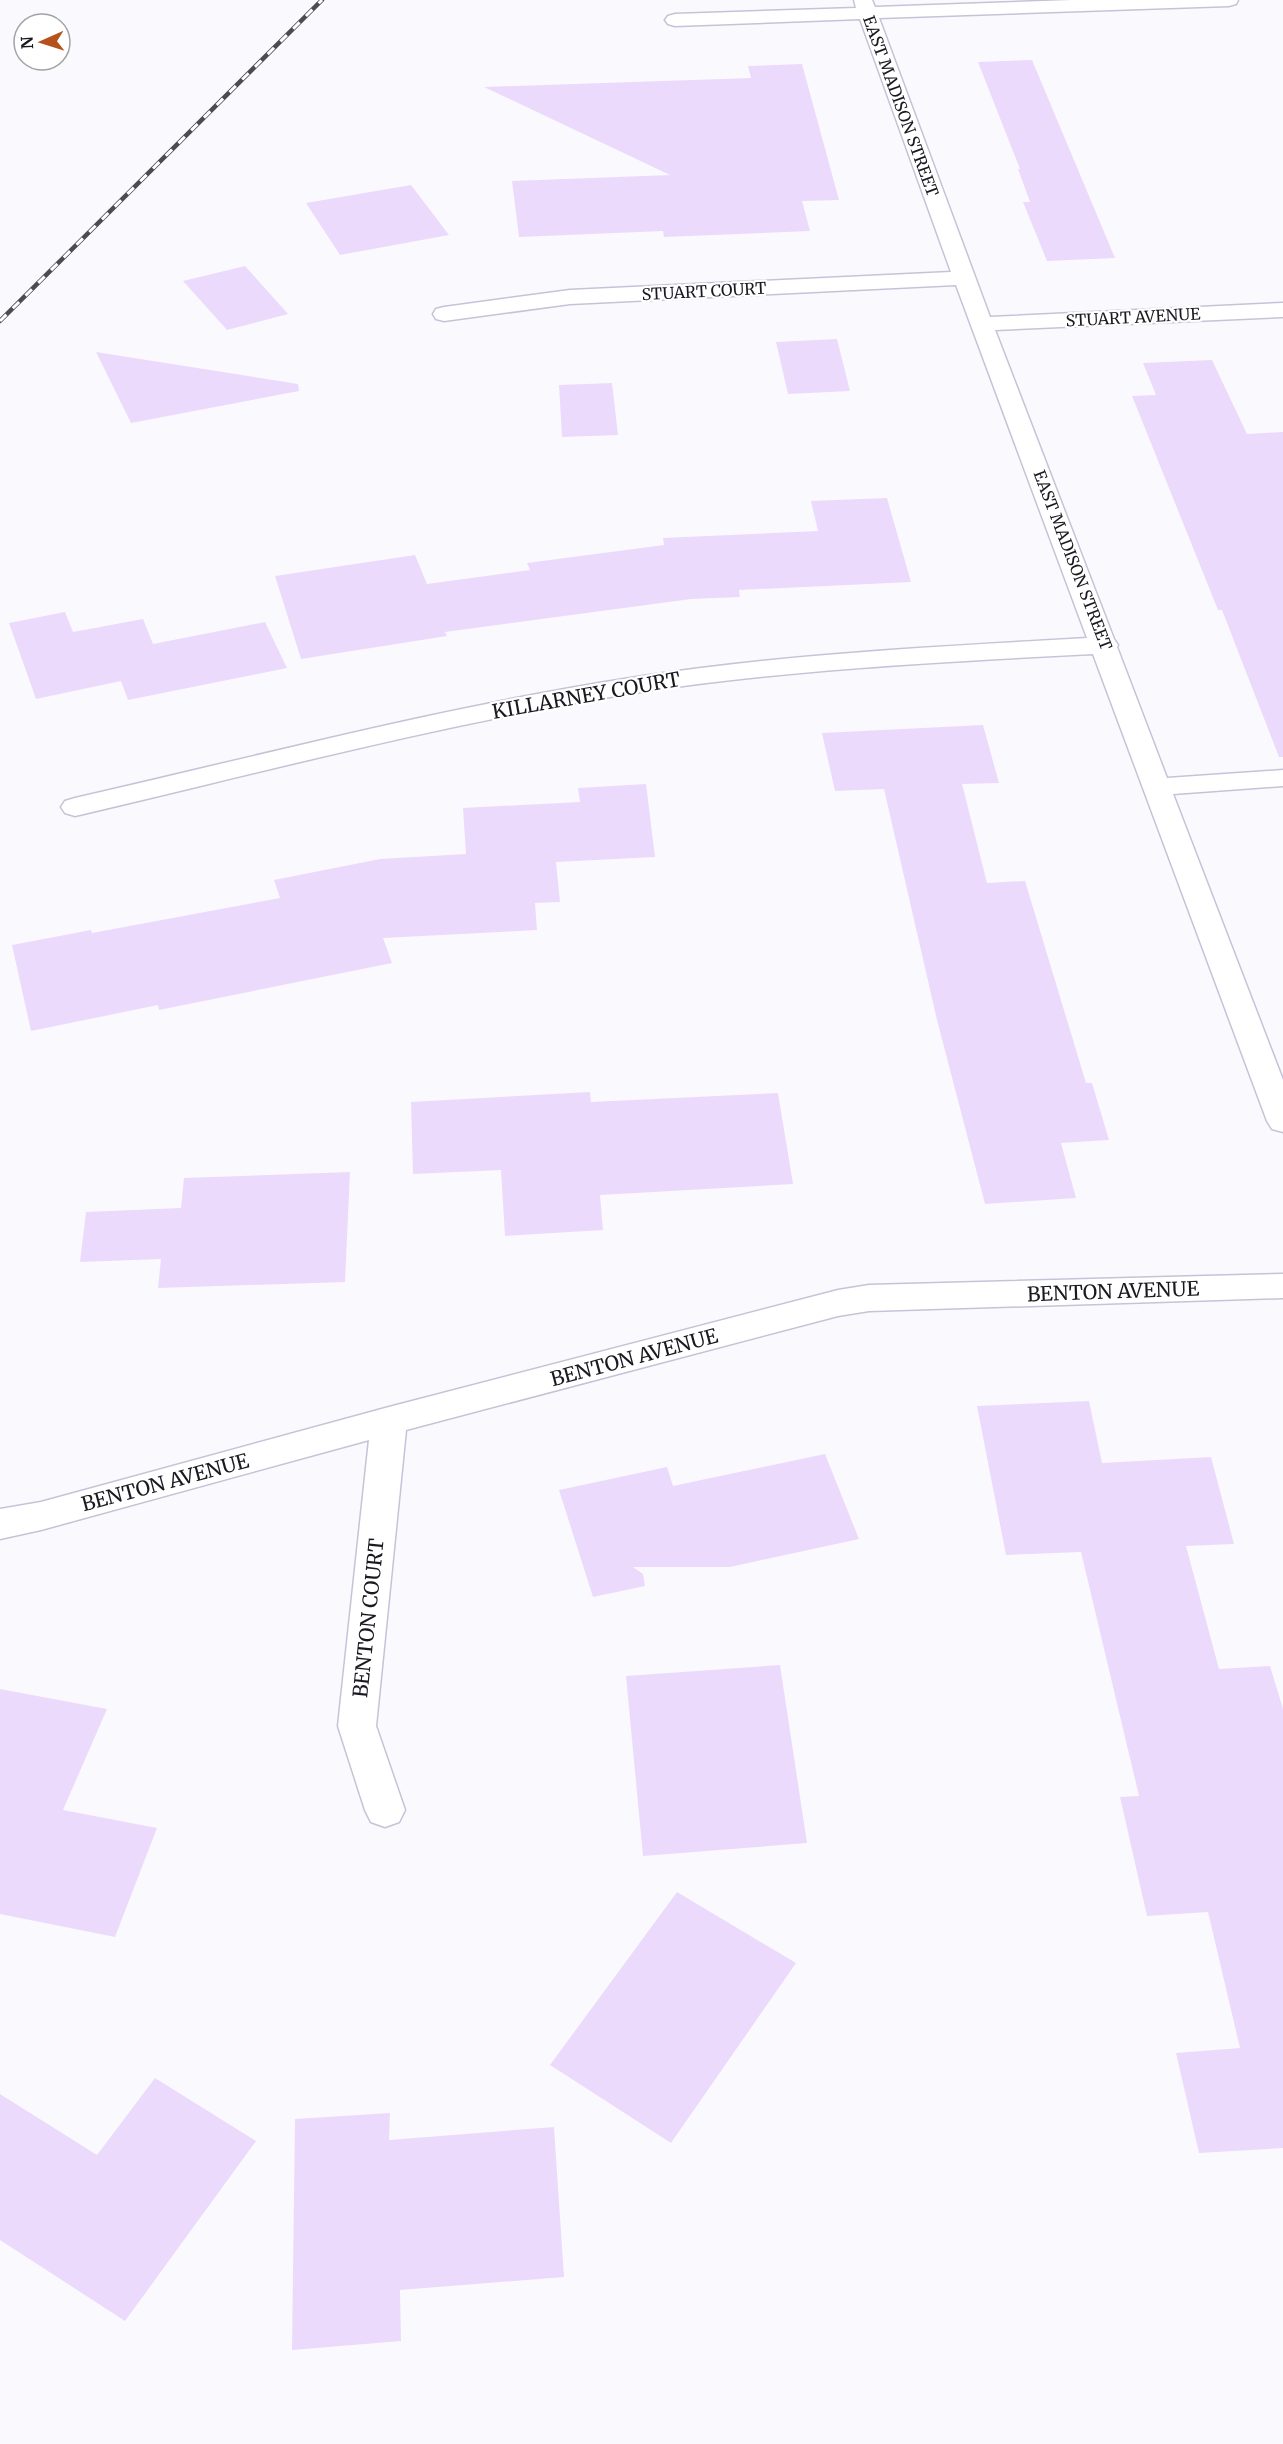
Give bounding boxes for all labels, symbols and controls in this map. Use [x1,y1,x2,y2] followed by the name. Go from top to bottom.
[12,12,72,72] north arrow
[859,13,943,199] street label: EAST MADISON STREET
[17,36,37,50] text: N
[641,278,767,304] street label: STUART COURT
[1065,303,1202,331] street label: STUART AVENUE
[1029,467,1117,653] street label: EAST MADISON STREET
[490,666,682,724] street label: KILLARNEY COURT
[1027,1275,1200,1306] street label: BENTON AVENUE
[548,1323,721,1391] street label: BENTON AVENUE
[79,1448,252,1516] street label: BENTON AVENUE
[347,1537,389,1699] street label: BENTON COURT

